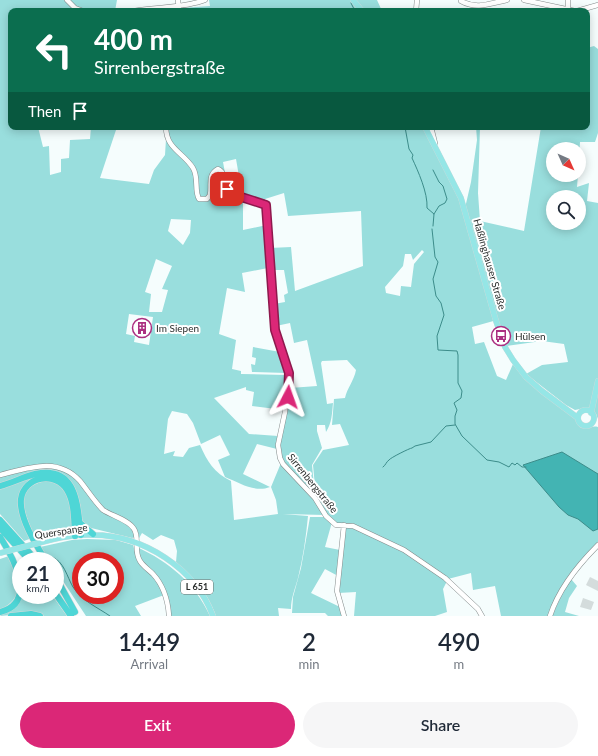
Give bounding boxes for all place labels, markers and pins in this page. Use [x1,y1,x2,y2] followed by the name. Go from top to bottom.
[210,172,244,206] pin
[131,317,153,339] building icon: Im Siepen
[156,322,199,334] place label: Im Siepen
[490,325,512,347] bus stop icon: Hülsen
[515,330,546,342] place label: Hülsen

